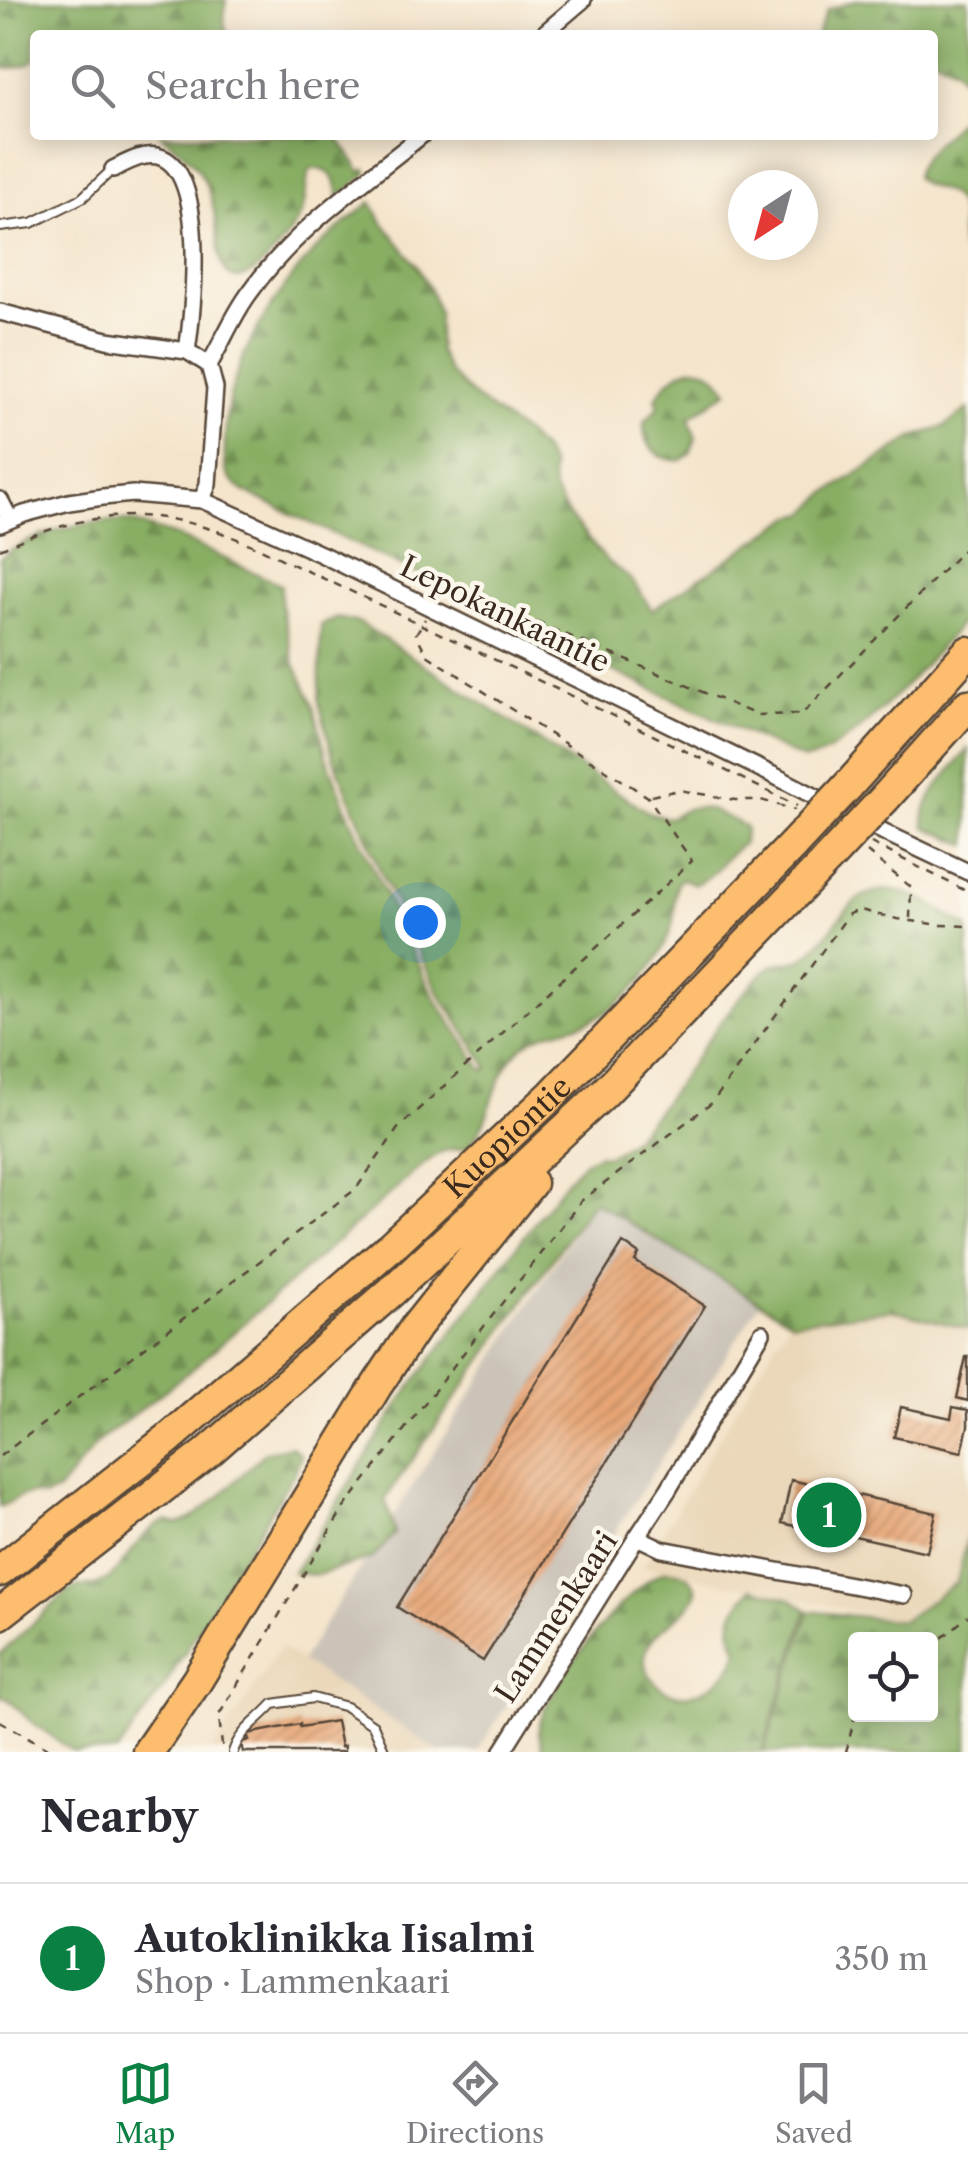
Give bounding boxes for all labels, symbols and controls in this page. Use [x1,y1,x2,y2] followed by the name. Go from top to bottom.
[30,30,938,140] search box
[65,58,120,113] icon: search
[145,62,360,109] text: Search here
[728,170,818,260] north arrow
[394,547,616,681] street label: Lepokankaantie
[395,897,446,948] your location
[436,1068,579,1206] street label: Kuopiontie
[796,1478,862,1552] pin: 1
[487,1524,625,1710] street label: Lammenkaari
[848,1632,938,1722] map controls
[848,1632,938,1722] button: locate
[40,1791,198,1843] text: Nearby
[135,1915,535,1962] text: Autoklinikka Iisalmi
[65,1939,80,1978] text: 1
[834,1939,928,1978] text: 350 m
[135,1962,450,2001] text: Shop · Lammenkaari
[115,2056,175,2150] tab: Map
[406,2056,544,2150] tab: Directions
[775,2056,853,2150] tab: Saved

